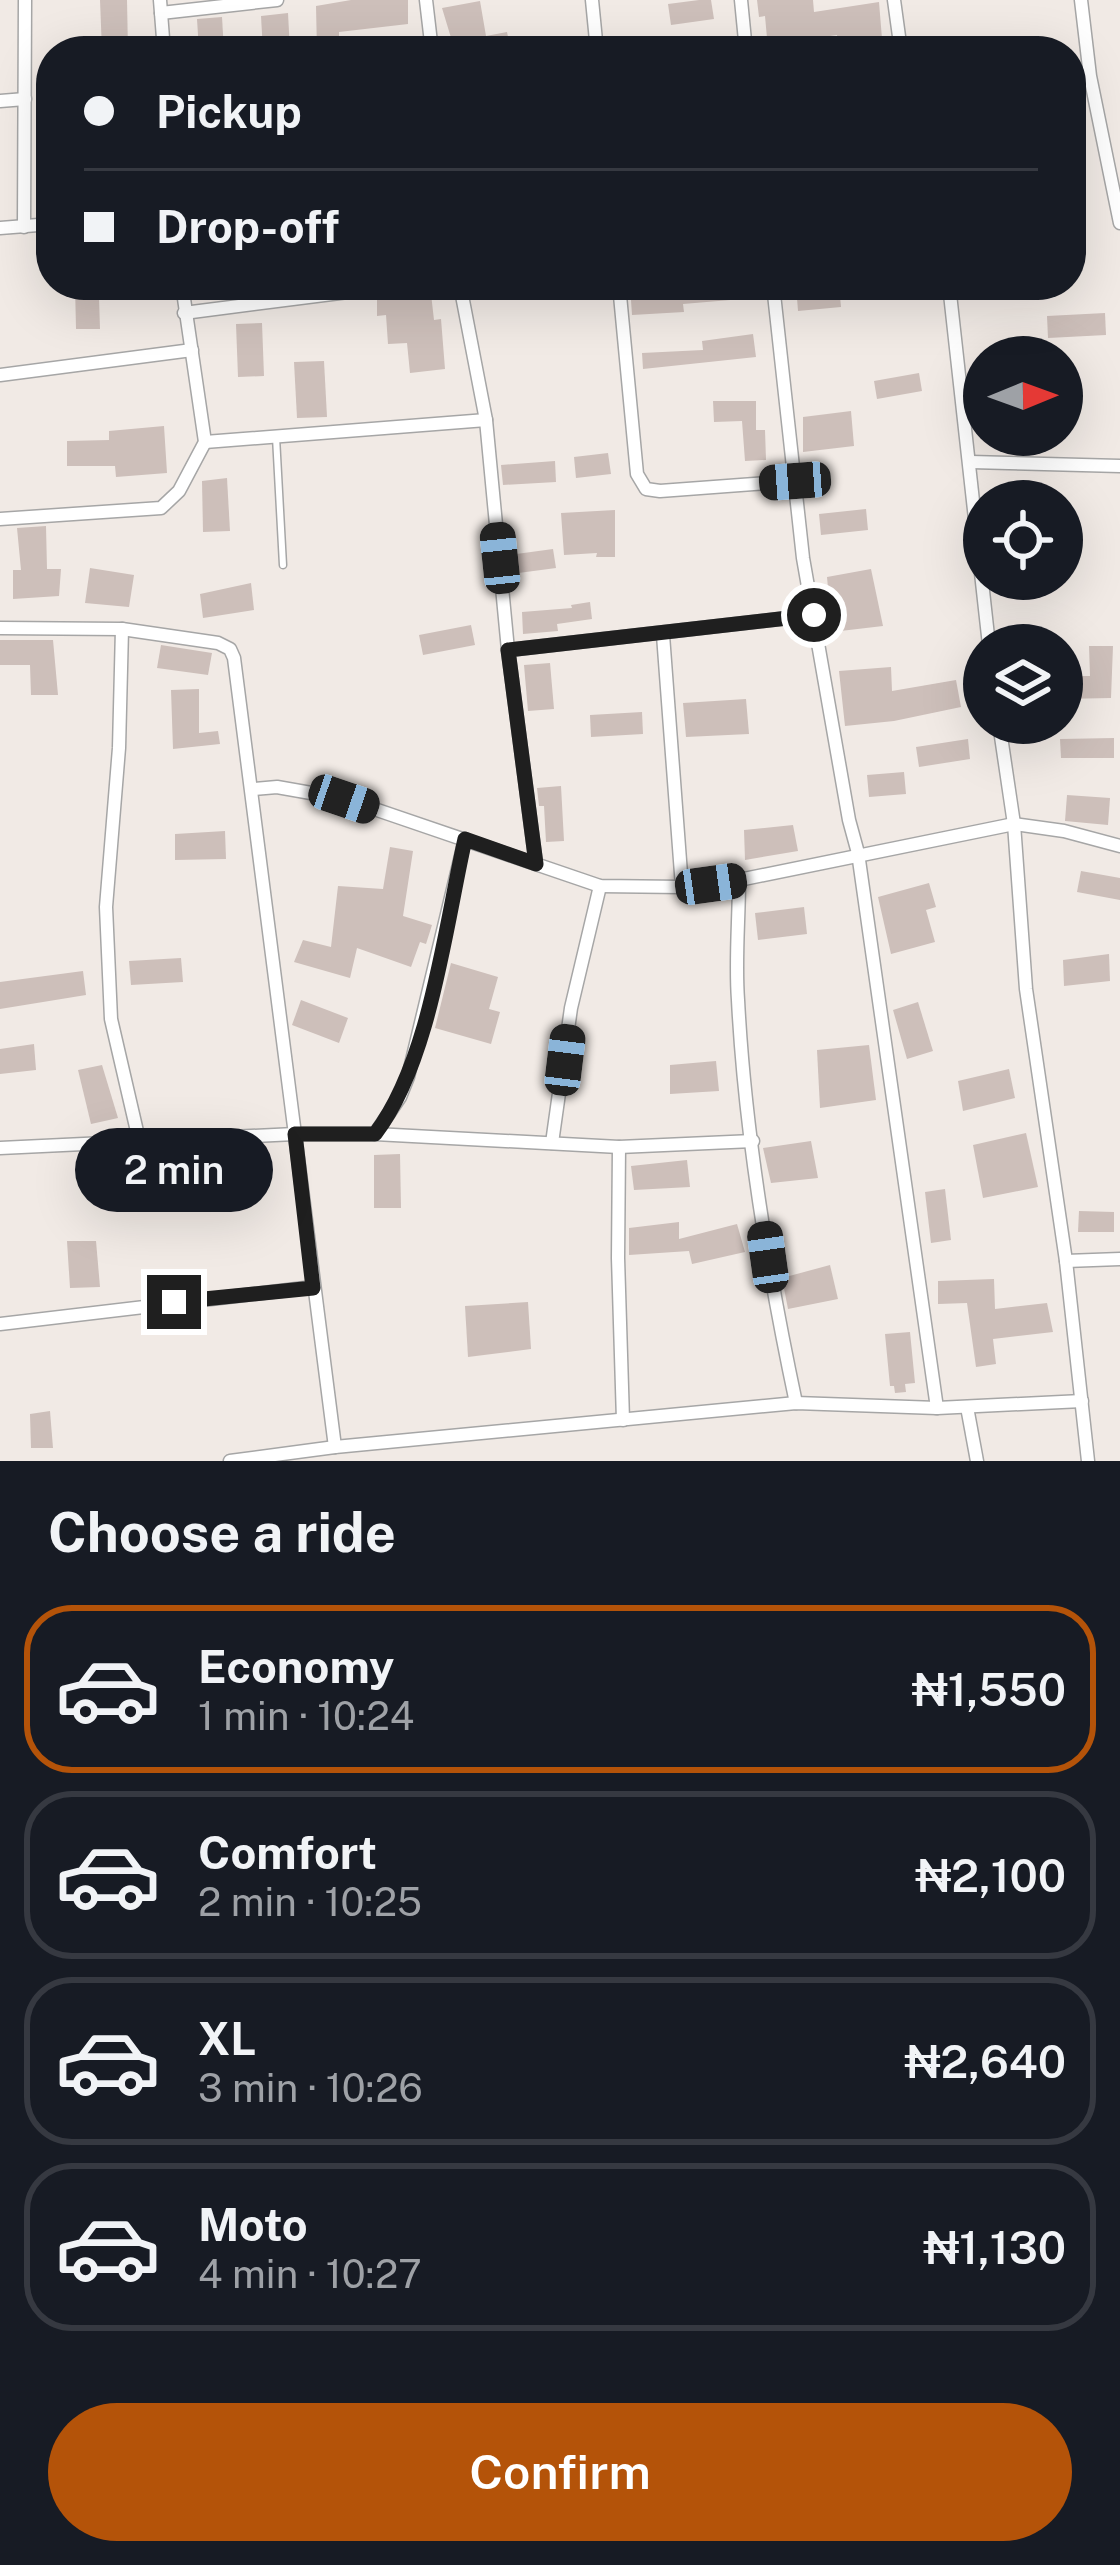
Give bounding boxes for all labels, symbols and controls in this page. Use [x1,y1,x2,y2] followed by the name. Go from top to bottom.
[156,85,302,138] text: Pickup
[156,200,339,253] text: Drop-off
[963,336,1083,456] north arrow
[963,336,1083,744] map controls
[758,461,832,501] car
[963,480,1083,600] button: locate
[478,520,522,596] car
[787,588,841,642] route start
[963,624,1083,744] button: layers
[304,770,384,828] car
[673,861,749,907] car
[543,1022,587,1098] car
[75,1128,273,1212] callout: 2 min
[124,1147,224,1193] text: 2 min
[745,1219,791,1295] car
[147,1275,201,1329] route end
[48,1501,396,1564] text: Choose a ride
[54,1635,162,1743] icon: car
[198,1640,394,1693] text: Economy
[912,1663,1066,1716] text: ₦1,550
[198,1693,414,1739] text: 1 min · 10:24
[54,1821,162,1929] icon: car
[198,1826,377,1879] text: Comfort
[915,1849,1066,1902] text: ₦2,100
[198,1879,422,1925] text: 2 min · 10:25
[54,2007,162,2115] icon: car
[198,2012,256,2065] text: XL
[904,2035,1066,2088] text: ₦2,640
[198,2065,423,2111] text: 3 min · 10:26
[54,2193,162,2301] icon: car
[198,2198,308,2251] text: Moto
[923,2221,1066,2274] text: ₦1,130
[198,2251,422,2297] text: 4 min · 10:27
[48,2403,1072,2541] button: Confirm

